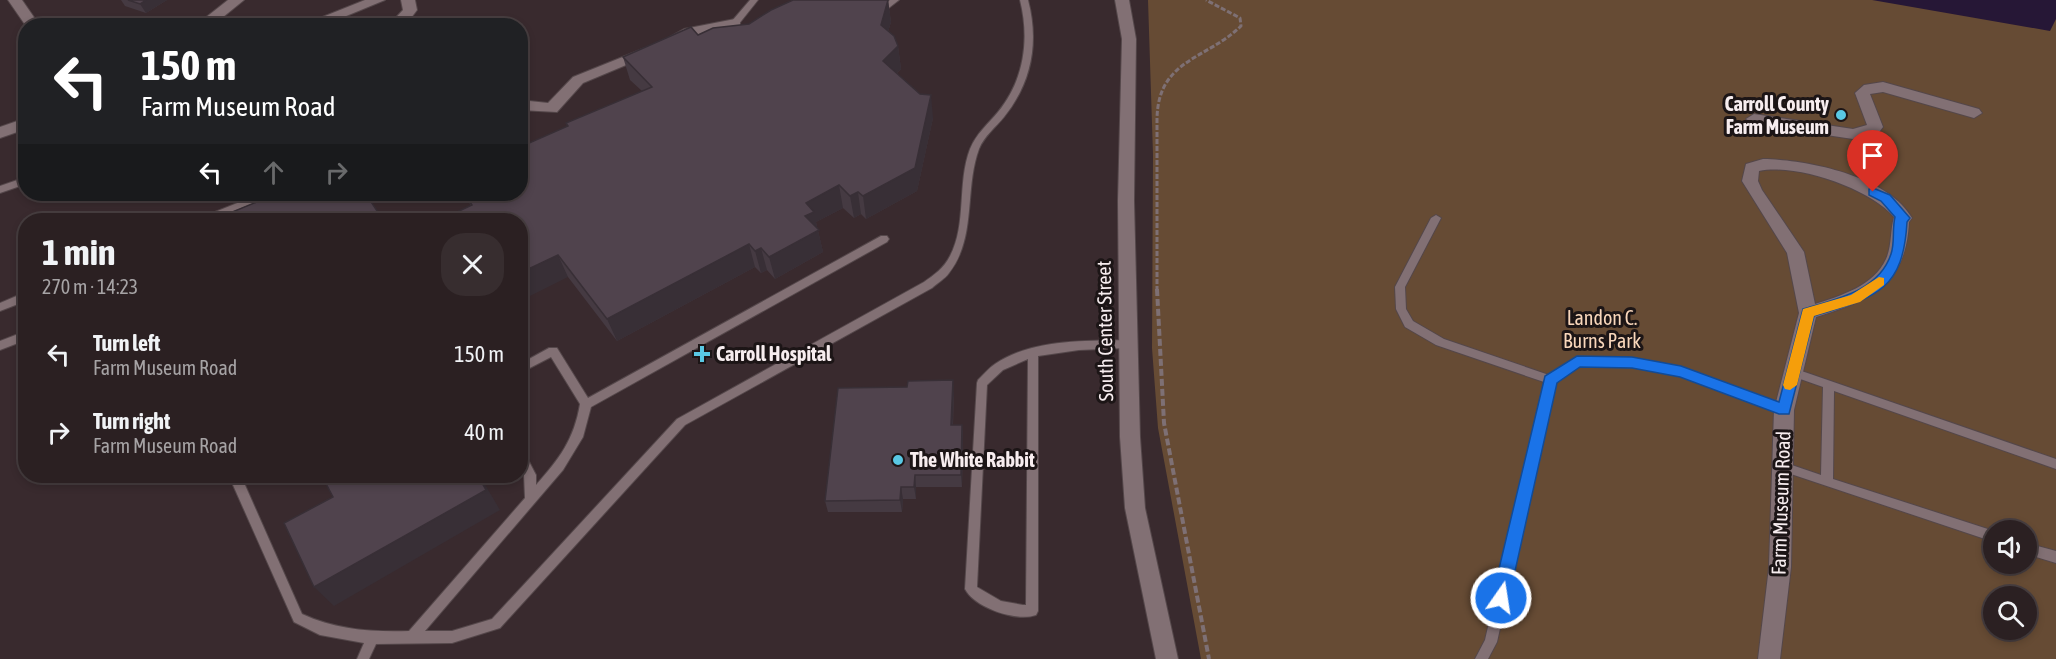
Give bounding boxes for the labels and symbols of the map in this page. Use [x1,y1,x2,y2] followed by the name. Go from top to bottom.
[1724,92,1830,138] place label: Carroll County Farm Museum
[1834,108,1848,122] marker: Carroll County Farm Museum
[1847,130,1898,192] pin
[1092,260,1117,402] street label: South Center Street
[1563,306,1641,352] park label: Landon C. Burns Park
[716,342,832,365] place label: Carroll Hospital
[693,345,711,363] marker: Carroll Hospital
[1766,431,1795,575] street label: Farm Museum Road
[910,448,1035,471] place label: The White Rabbit
[891,453,905,467] marker: The White Rabbit
[1469,566,1533,630] position arrow

